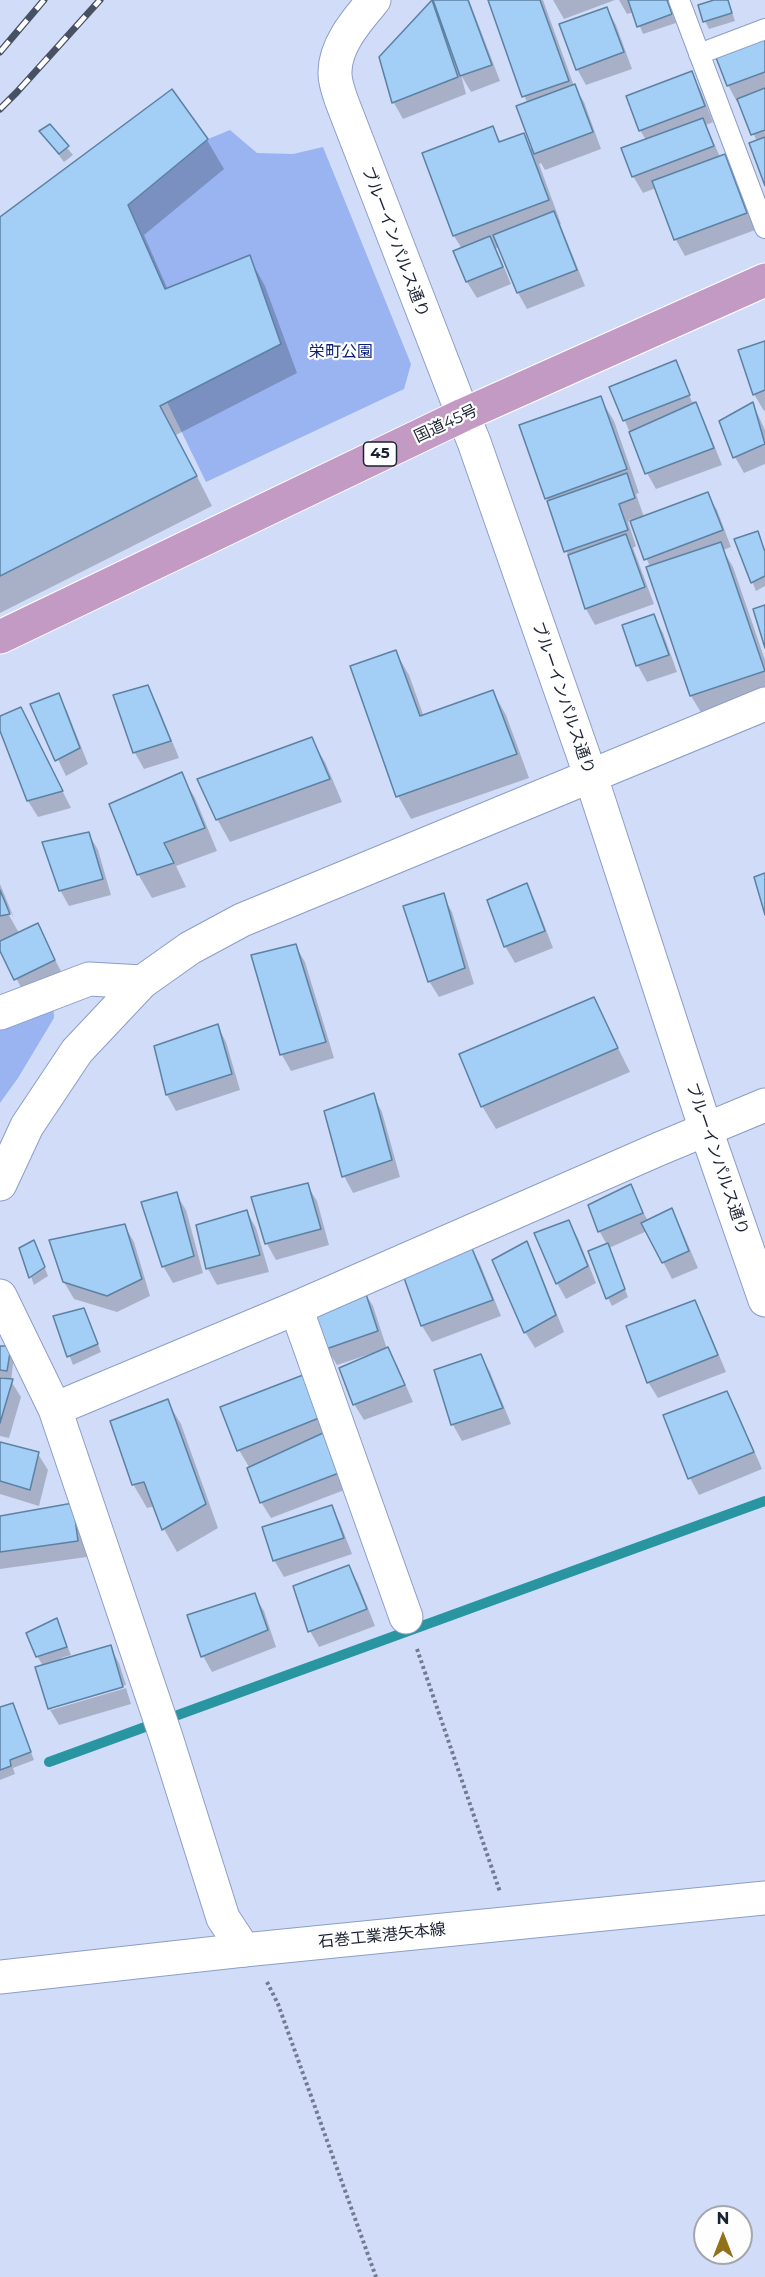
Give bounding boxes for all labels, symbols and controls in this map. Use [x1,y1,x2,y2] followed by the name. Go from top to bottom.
[357,164,433,320] street label: ブルーインパルス通り
[309,342,373,362] park label: 栄町公園
[411,401,481,447] street label: 国道45号
[364,442,397,466] road number: 45
[528,619,598,777] street label: ブルーインパルス通り
[682,1080,752,1238] street label: ブルーインパルス通り
[317,1920,447,1952] street label: 石巻工業港矢本線
[693,2205,753,2265] north arrow
[717,2209,729,2228] text: N

